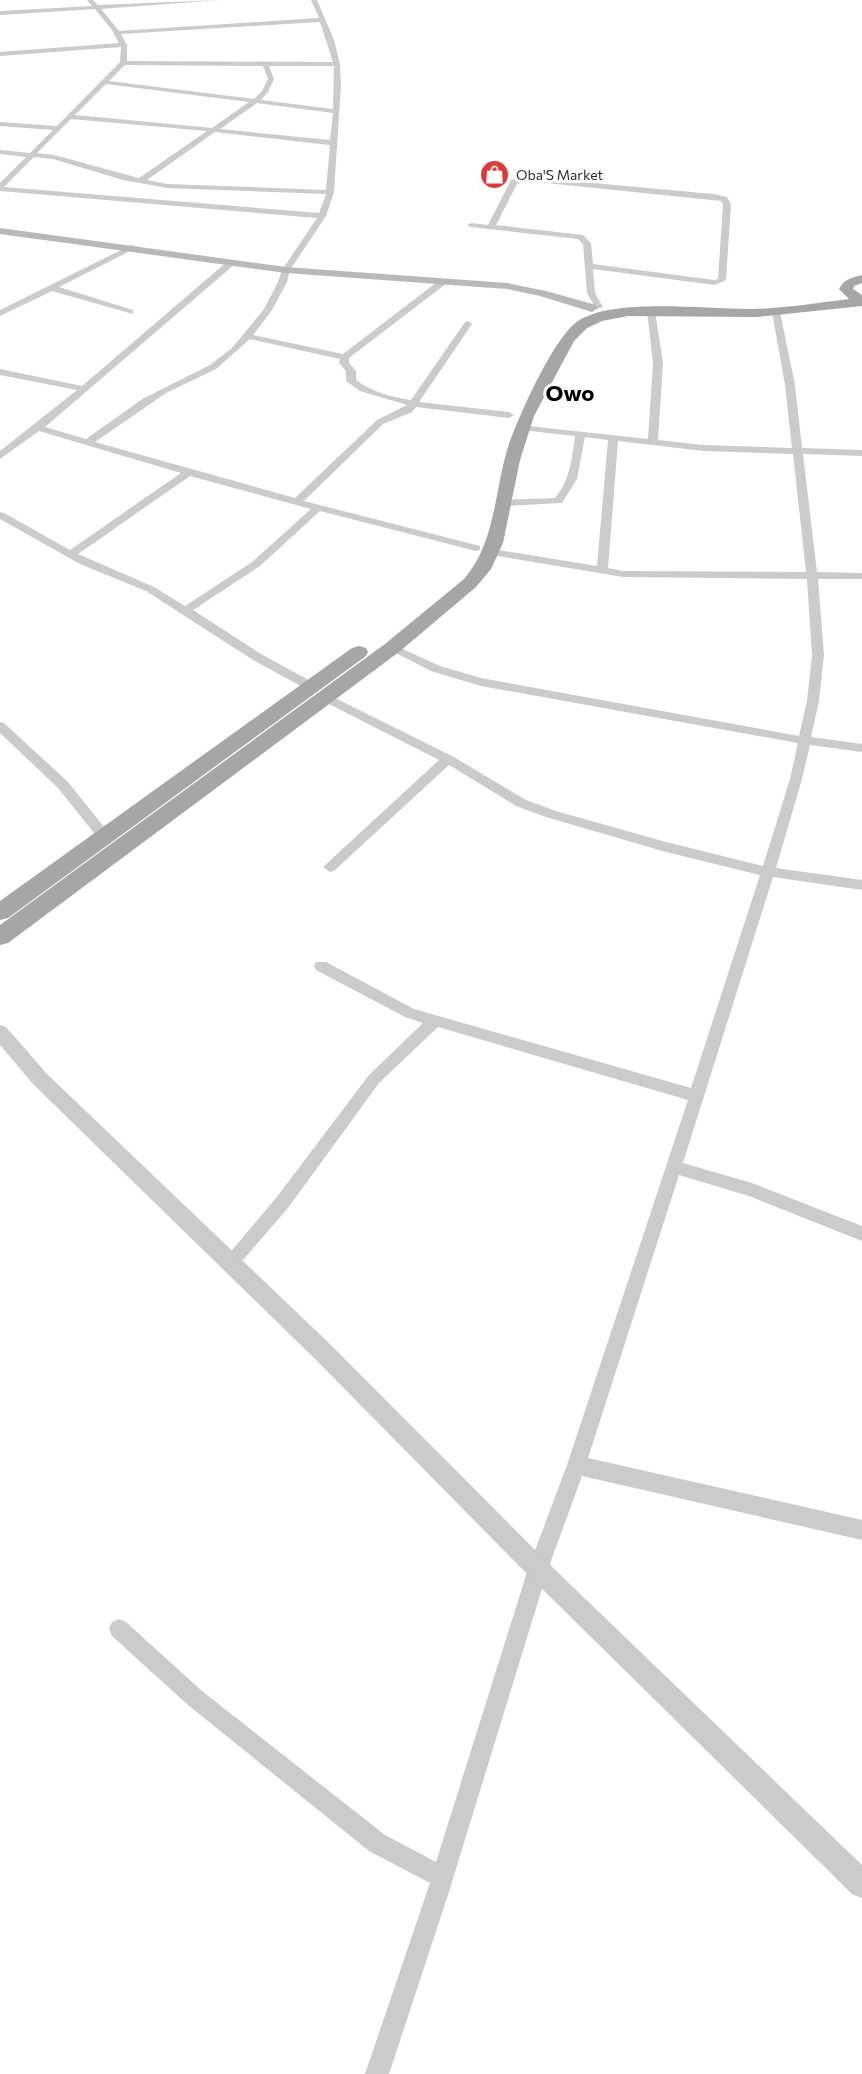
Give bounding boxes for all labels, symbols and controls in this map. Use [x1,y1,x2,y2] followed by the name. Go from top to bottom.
[479,158,511,190] shop icon: Oba'S Market
[516,166,603,183] place label: Oba'S Market
[546,379,594,406] district label: Owo

